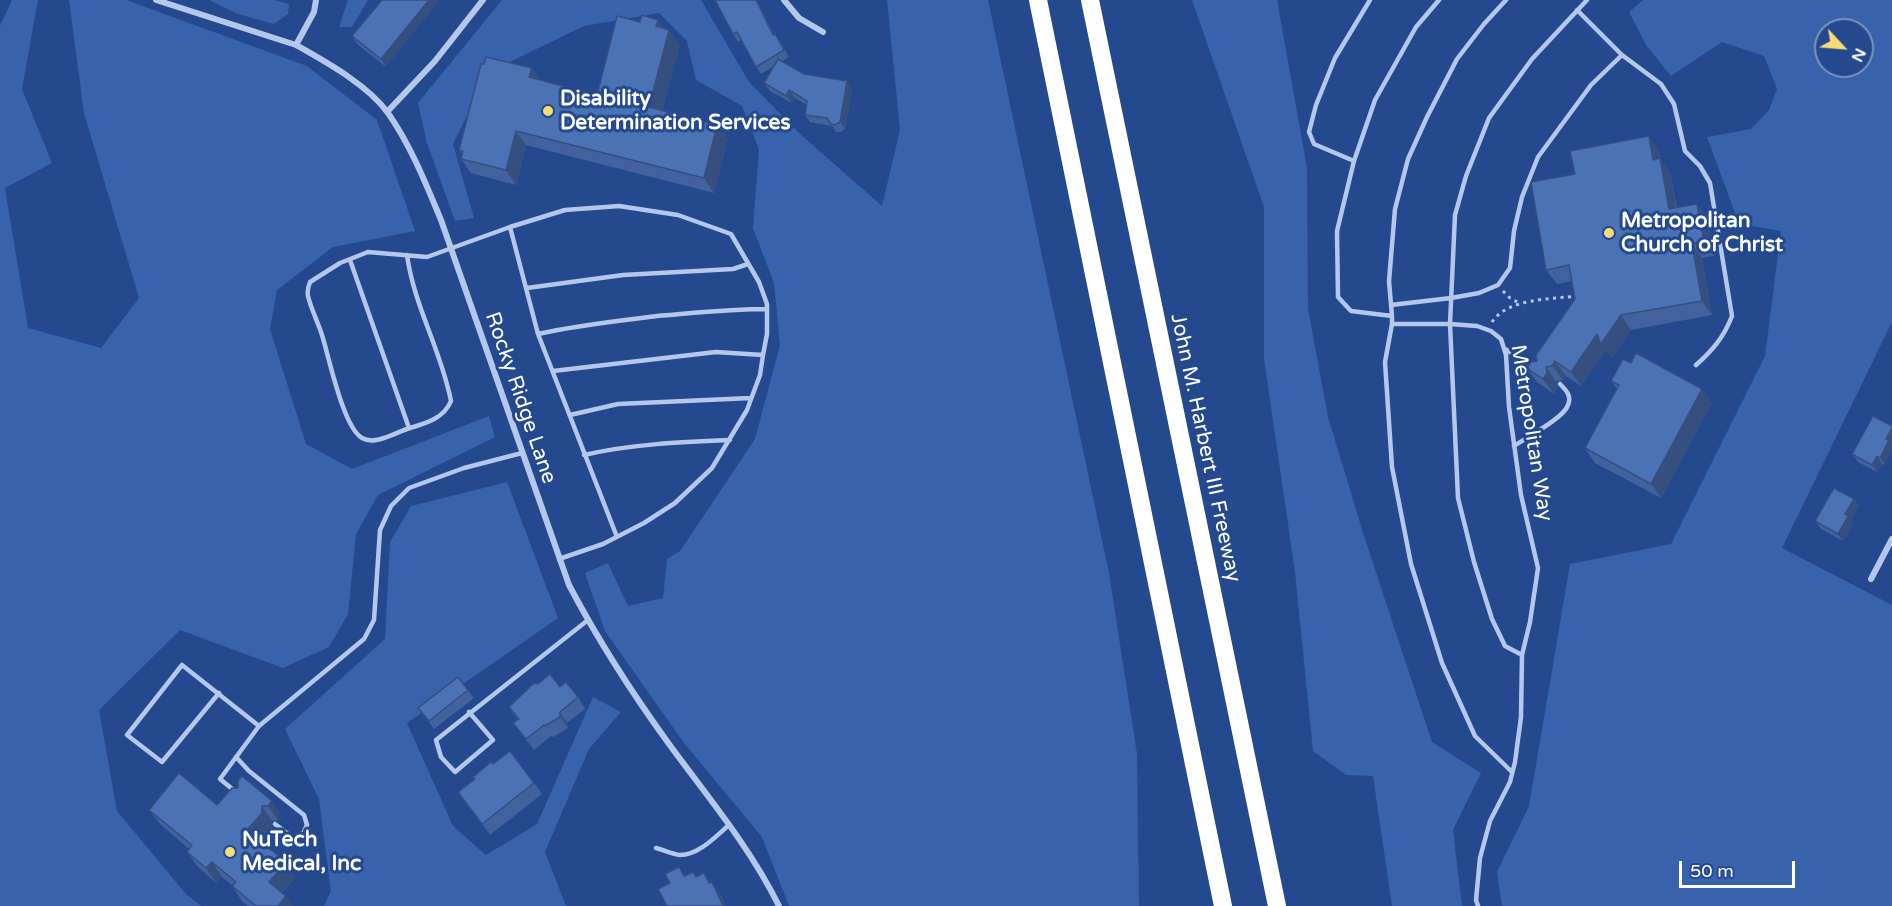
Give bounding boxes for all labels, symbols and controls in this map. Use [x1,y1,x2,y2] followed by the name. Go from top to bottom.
[1814,18,1874,78] north arrow
[1847,45,1870,65] text: N
[560,86,790,136] place label: Disability Determination Services
[541,104,555,118] marker: Disability Determination Services
[1621,208,1783,258] place label: Metropolitan Church of Christ
[1602,226,1616,240] marker: Metropolitan Church of Christ
[479,309,561,487] street label: Rocky Ridge Lane
[1164,312,1246,584] street label: John M. Harbert III Freeway
[1505,343,1557,523] street label: Metropolitan Way
[242,827,361,877] place label: NuTech Medical, Inc
[223,845,237,859] marker: NuTech Medical, Inc
[1682,849,1798,887] scale bar
[1690,860,1734,882] text: 50 m

